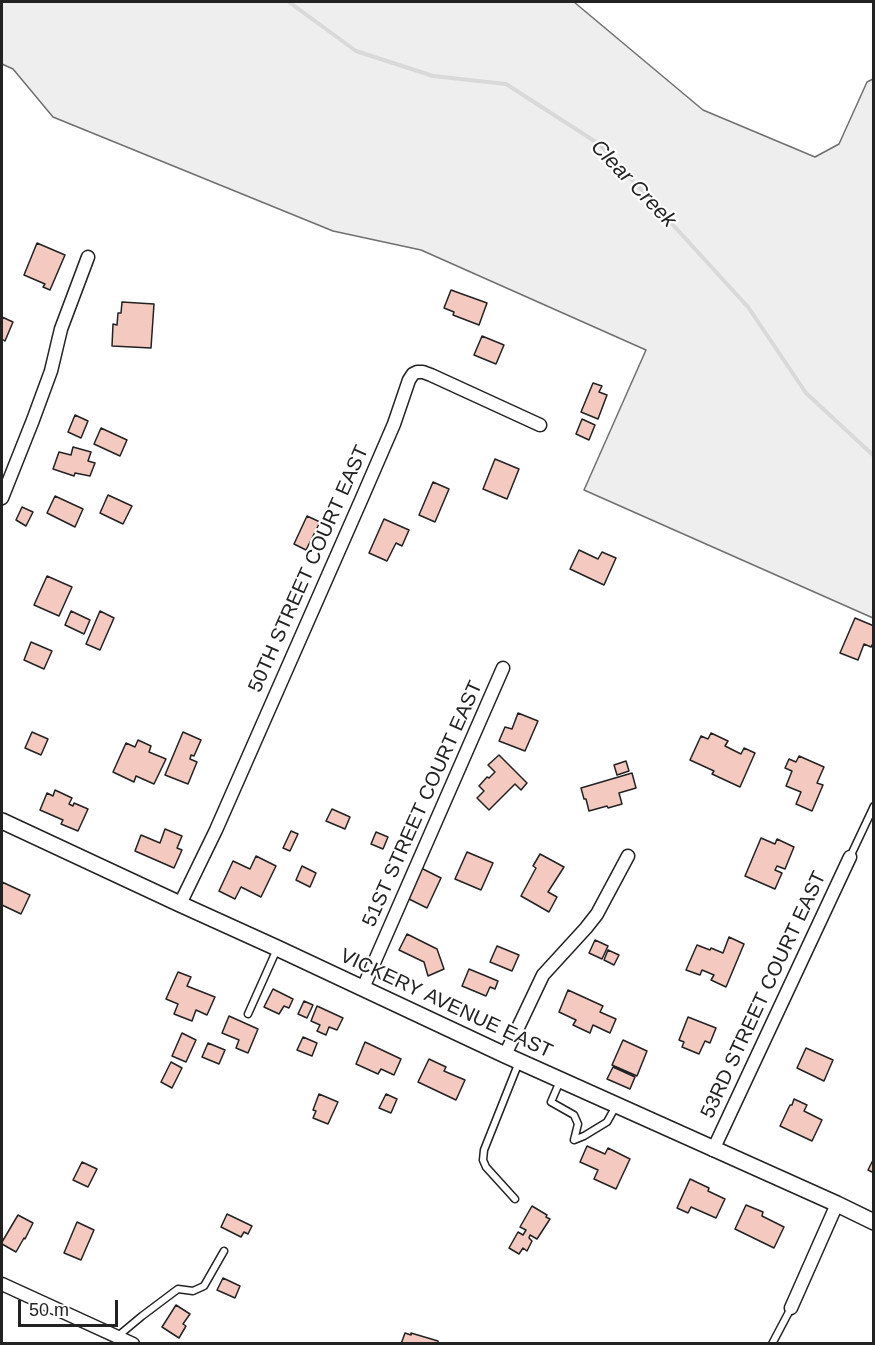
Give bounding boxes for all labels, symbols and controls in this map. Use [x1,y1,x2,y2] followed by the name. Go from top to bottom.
[585,135,681,233] water label: Clear Creek
[244,442,374,696] street label: 50TH STREET COURT EAST
[358,677,488,931] street label: 51ST STREET COURT EAST
[696,868,832,1122] street label: 53RD STREET COURT EAST
[336,944,556,1064] street label: VICKERY AVENUE EAST
[21,1288,122,1326] scale bar
[29,1300,69,1320] text: 50 m

